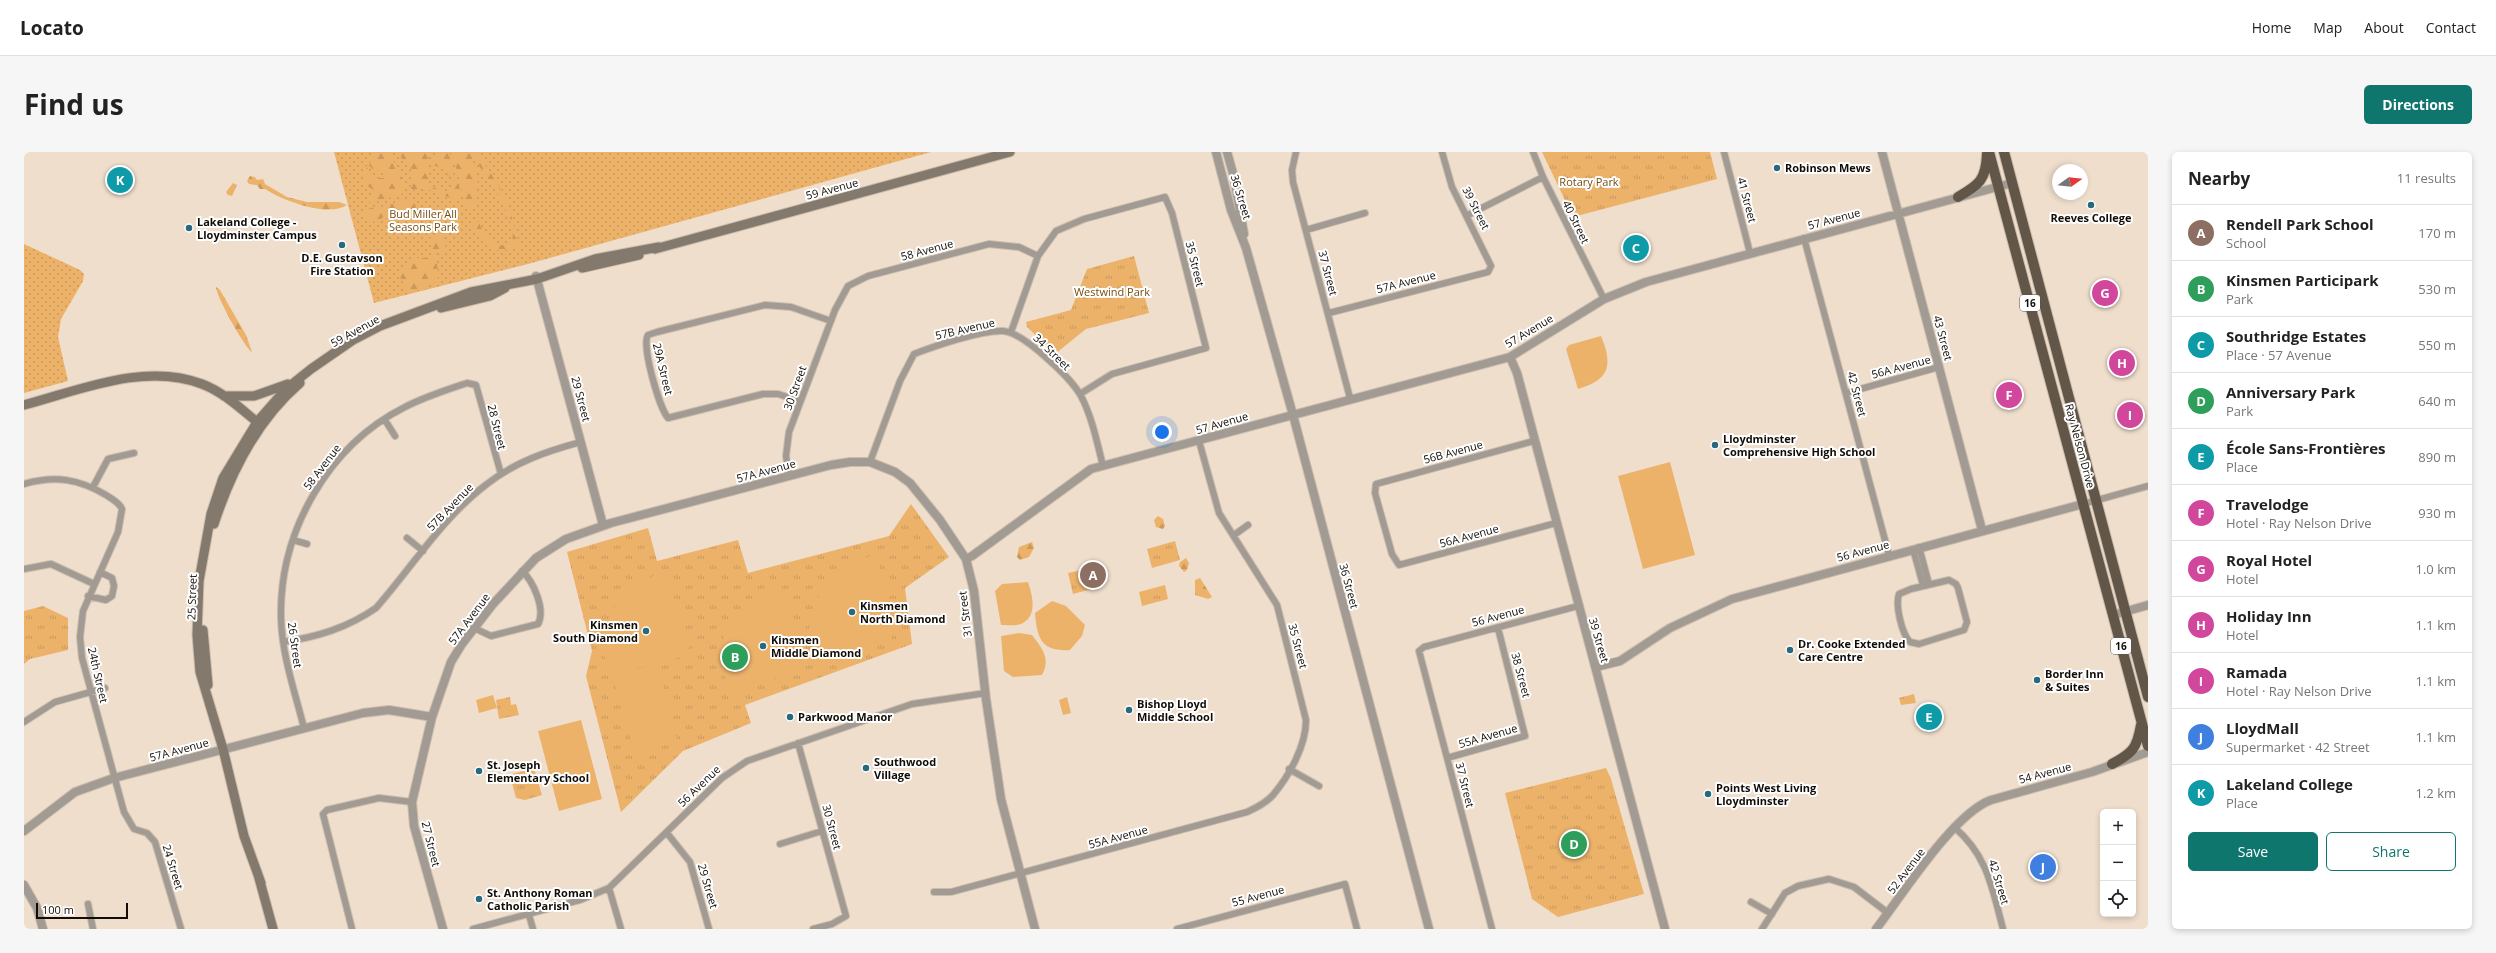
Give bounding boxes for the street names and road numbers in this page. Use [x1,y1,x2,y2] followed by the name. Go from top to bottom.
[1228,173,1255,221] street label: 36 Street
[804,174,860,203] street label: 59 Avenue
[1734,176,1761,224] street label: 41 Street
[1459,184,1494,232] street label: 39 Street
[1560,198,1593,246] street label: 40 Street
[1806,204,1862,233] street label: 57 Avenue
[899,235,955,264] street label: 58 Avenue
[1183,240,1208,288] street label: 35 Street
[1315,249,1342,297] street label: 37 Street
[1375,267,1437,296] street label: 57A Avenue
[2020,295,2040,311] road number: 16
[1502,310,1556,351] street label: 57 Avenue
[328,311,382,350] street label: 59 Avenue
[934,314,996,343] street label: 57B Avenue
[1930,314,1957,362] street label: 43 Street
[1031,330,1074,373] street label: 34 Street
[650,341,677,397] street label: 29A Street
[1870,351,1932,382] street label: 56A Avenue
[780,364,809,412] street label: 30 Street
[1844,370,1871,418] street label: 42 Street
[568,375,595,423] street label: 29 Street
[2062,402,2099,490] street label: Ray Nelson Drive
[485,403,510,451] street label: 28 Street
[1194,408,1250,437] street label: 57 Avenue
[1422,436,1484,467] street label: 56B Avenue
[299,441,344,493] street label: 58 Avenue
[735,455,797,486] street label: 57A Avenue
[423,480,476,534] street label: 57B Avenue
[1438,520,1500,551] street label: 56A Avenue
[1835,536,1891,565] street label: 56 Avenue
[1336,562,1363,610] street label: 36 Street
[183,574,200,620] street label: 25 Street
[444,590,493,647] street label: 57A Avenue
[954,590,975,638] street label: 31 Street
[1470,601,1526,630] street label: 56 Avenue
[1586,616,1613,664] street label: 39 Street
[285,621,306,669] street label: 26 Street
[1285,622,1312,670] street label: 35 Street
[2111,638,2131,654] road number: 16
[85,646,112,704] street label: 24th Street
[1508,651,1535,699] street label: 38 Street
[1457,720,1519,751] street label: 55A Avenue
[148,734,210,765] street label: 57A Avenue
[2017,758,2073,787] street label: 54 Avenue
[1453,761,1478,809] street label: 37 Street
[674,762,723,810] street label: 56 Avenue
[819,803,846,851] street label: 30 Street
[419,820,444,868] street label: 27 Street
[1087,821,1149,852] street label: 55A Avenue
[160,843,187,891] street label: 24 Street
[1883,845,1928,897] street label: 52 Avenue
[1986,858,2013,906] street label: 42 Street
[695,862,722,910] street label: 29 Street
[1230,881,1286,910] street label: 55 Avenue

